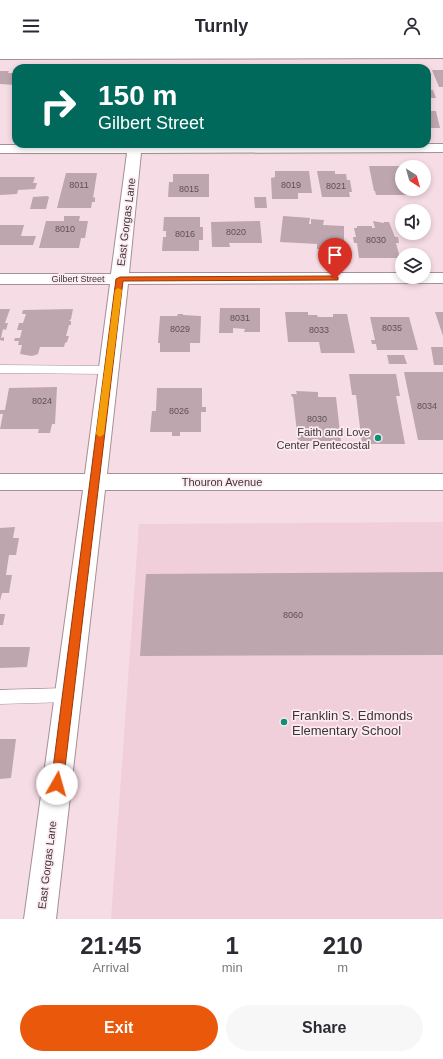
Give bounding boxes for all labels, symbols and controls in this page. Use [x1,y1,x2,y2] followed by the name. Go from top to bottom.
[20,15,42,37] icon: menu
[401,15,423,37] icon: person
[195,16,248,36] text: Turnly
[32,80,84,132] icon: right
[98,80,177,111] text: 150 m
[98,113,204,133] text: Gilbert Street
[395,160,431,196] north arrow
[395,160,431,284] map controls
[115,177,137,267] street label: East Gorgas Lane
[69,180,89,190] house number: 8011
[281,180,301,190] house number: 8019
[326,181,346,191] house number: 8021
[179,184,199,194] house number: 8015
[395,204,431,240] button: sound
[55,224,75,234] house number: 8010
[226,227,246,237] house number: 8020
[175,229,195,239] house number: 8016
[366,235,386,245] house number: 8030
[318,238,352,279] pin
[324,244,346,266] icon: arrive
[395,248,431,284] button: layers
[51,274,105,284] street label: Gilbert Street
[230,313,250,323] house number: 8031
[382,323,402,333] house number: 8035
[170,324,190,334] house number: 8029
[309,325,329,335] house number: 8033
[32,396,52,406] house number: 8024
[417,401,437,411] house number: 8034
[169,406,189,416] house number: 8026
[307,414,327,424] house number: 8030
[276,426,370,451] place label: Faith and Love Center Pentecostal
[373,433,383,443] marker: Faith and Love Center Pentecostal
[182,476,262,488] street label: Thouron Avenue
[283,610,303,620] house number: 8060
[292,708,413,738] place label: Franklin S. Edmonds Elementary School
[279,717,289,727] marker: Franklin S. Edmonds Elementary School
[36,763,78,805] position arrow
[36,820,58,910] street label: East Gorgas Lane
[80,932,142,959] text: 21:45
[225,932,239,959] text: 1
[323,932,363,959] text: 210
[92,960,129,975] text: Arrival
[222,960,243,975] text: min
[337,960,348,975] text: m
[20,1005,218,1051] button: Exit
[226,1005,423,1051] button: Share

